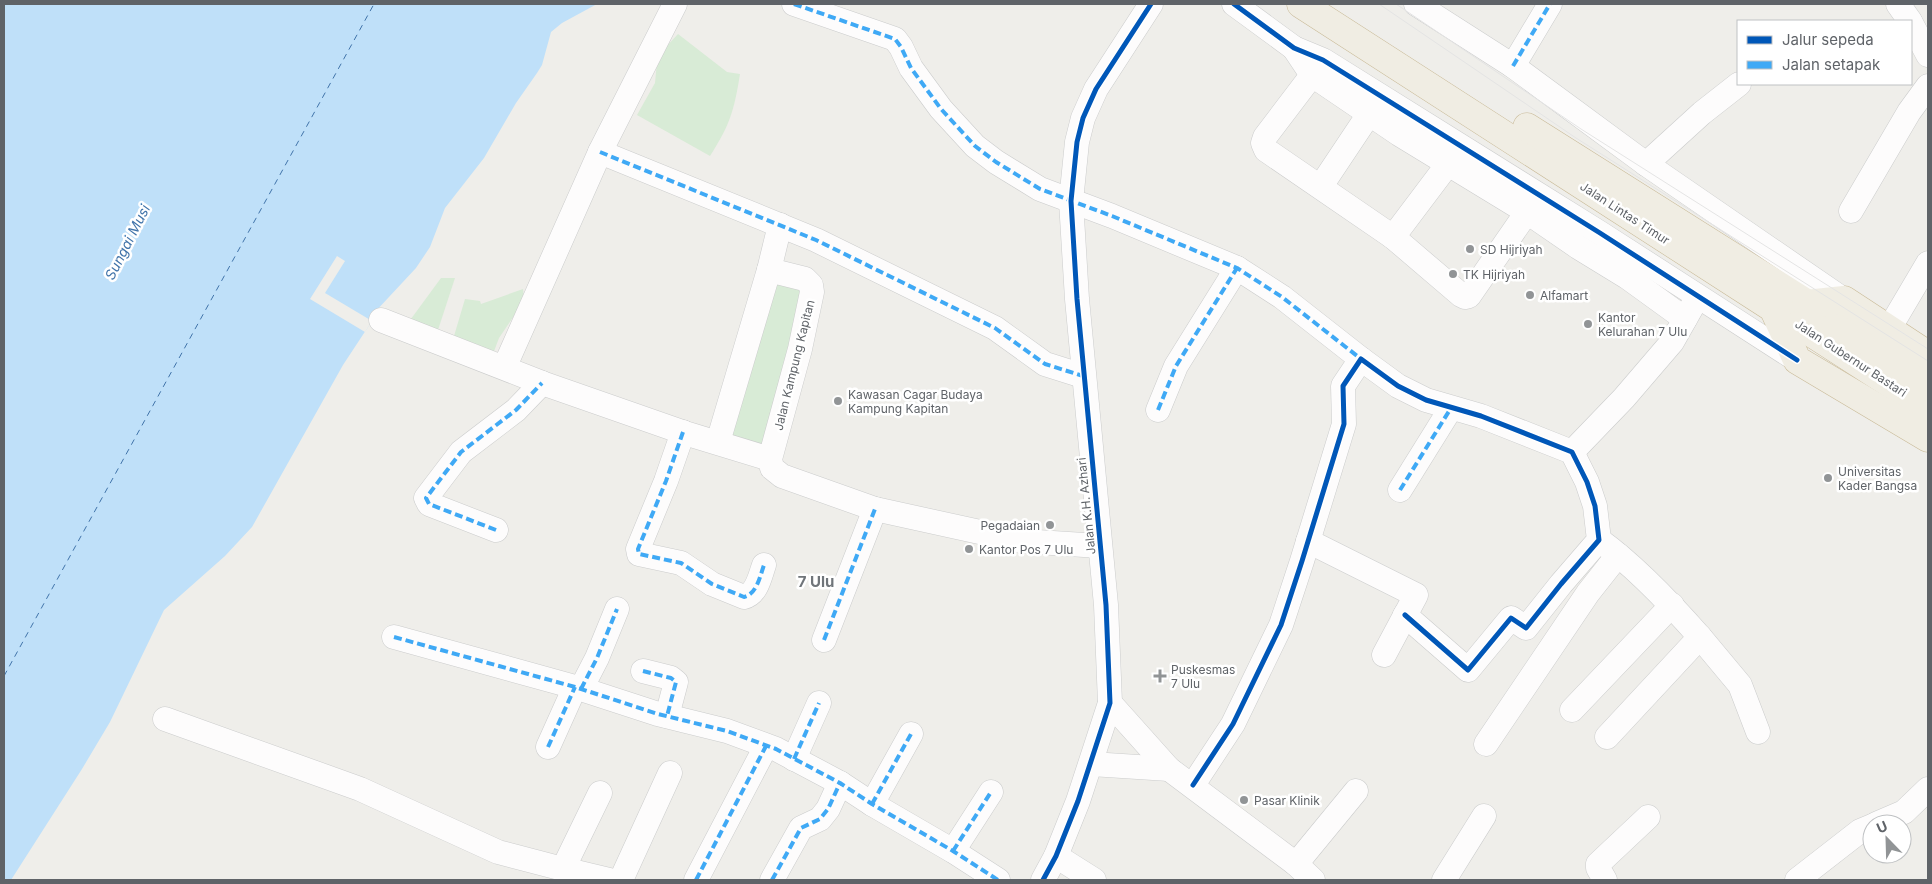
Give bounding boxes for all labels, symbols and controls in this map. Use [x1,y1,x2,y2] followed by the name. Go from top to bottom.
[1737,20,1912,85] legend
[1782,30,1874,49] text: Jalur sepeda
[1782,55,1881,74] text: Jalan setapak
[1577,178,1673,248] street label: Jalan Lintas Timur
[101,201,153,282] water label: Sungai Musi
[1480,242,1543,257] place label: SD Hijriyah
[1464,243,1476,255] marker: SD Hijriyah
[1463,267,1525,282] place label: TK Hijriyah
[1447,268,1459,280] marker: TK Hijriyah
[1540,288,1588,303] place label: Alfamart
[1524,289,1536,301] marker: Alfamart
[770,298,818,432] street label: Jalan Kampung Kapitan
[1598,310,1687,339] place label: Kantor Kelurahan 7 Ulu
[1792,316,1910,400] street label: Jalan Gubernur Bastari
[1582,318,1594,330] marker: Kantor Kelurahan 7 Ulu
[848,387,983,416] place label: Kawasan Cagar Budaya Kampung Kapitan
[832,395,844,407] marker: Kawasan Cagar Budaya Kampung Kapitan
[1073,457,1099,555] street label: Jalan K.H. Azhari
[1838,464,1917,493] place label: Universitas Kader Bangsa
[1822,472,1834,484] marker: Universitas Kader Bangsa
[980,518,1040,533] place label: Pegadaian
[1044,519,1056,531] marker: Pegadaian
[979,542,1073,557] place label: Kantor Pos 7 Ulu
[963,543,975,555] marker: Kantor Pos 7 Ulu
[798,572,834,591] district label: 7 Ulu
[1171,662,1235,691] place label: Puskesmas 7 Ulu
[1153,669,1167,683] marker: Puskesmas 7 Ulu
[1254,793,1320,808] place label: Pasar Klinik
[1238,794,1250,806] marker: Pasar Klinik
[1862,814,1912,864] north arrow
[1874,817,1890,836] text: U

